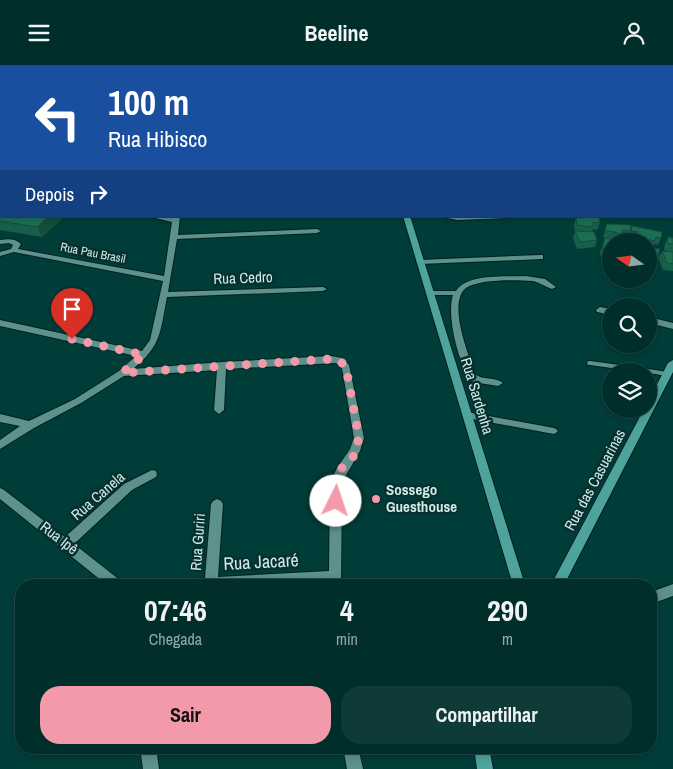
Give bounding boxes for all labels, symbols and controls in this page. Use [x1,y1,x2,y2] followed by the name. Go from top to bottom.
[304,18,369,48] text: Beeline
[25,19,53,47] icon: menu
[620,19,648,47] icon: person
[108,79,189,126] text: 100 m
[25,85,90,150] icon: left
[108,124,207,154] text: Rua Hibisco
[84,180,112,208] icon: right
[25,181,74,207] text: Depois
[602,233,658,287] north arrow
[602,233,657,418] map controls
[59,239,127,267] street label: Rua Pau Brasil
[213,266,273,289] street label: Rua Cedro
[51,288,93,339] pin
[58,295,86,323] icon: arrive
[602,298,657,353] button: search
[456,355,499,437] street label: Rua Sardenha
[602,363,657,418] button: layers
[559,425,630,534] street label: Rua das Casuarinas
[66,466,129,525] street label: Rua Canela
[309,474,361,526] position arrow
[386,479,457,517] place label: Sossego Guesthouse
[370,493,382,505] marker: Sossego Guesthouse
[185,513,210,571] street label: Rua Guriri
[36,516,83,559] street label: Rua Ipê
[223,547,299,576] street label: Rua Jacaré
[144,590,207,630] text: 07:46
[340,590,354,630] text: 4
[487,590,528,630] text: 290
[149,628,202,650] text: Chegada
[336,628,358,650] text: min
[502,628,513,650] text: m
[40,686,331,744] button: Sair
[341,686,632,744] button: Compartilhar

